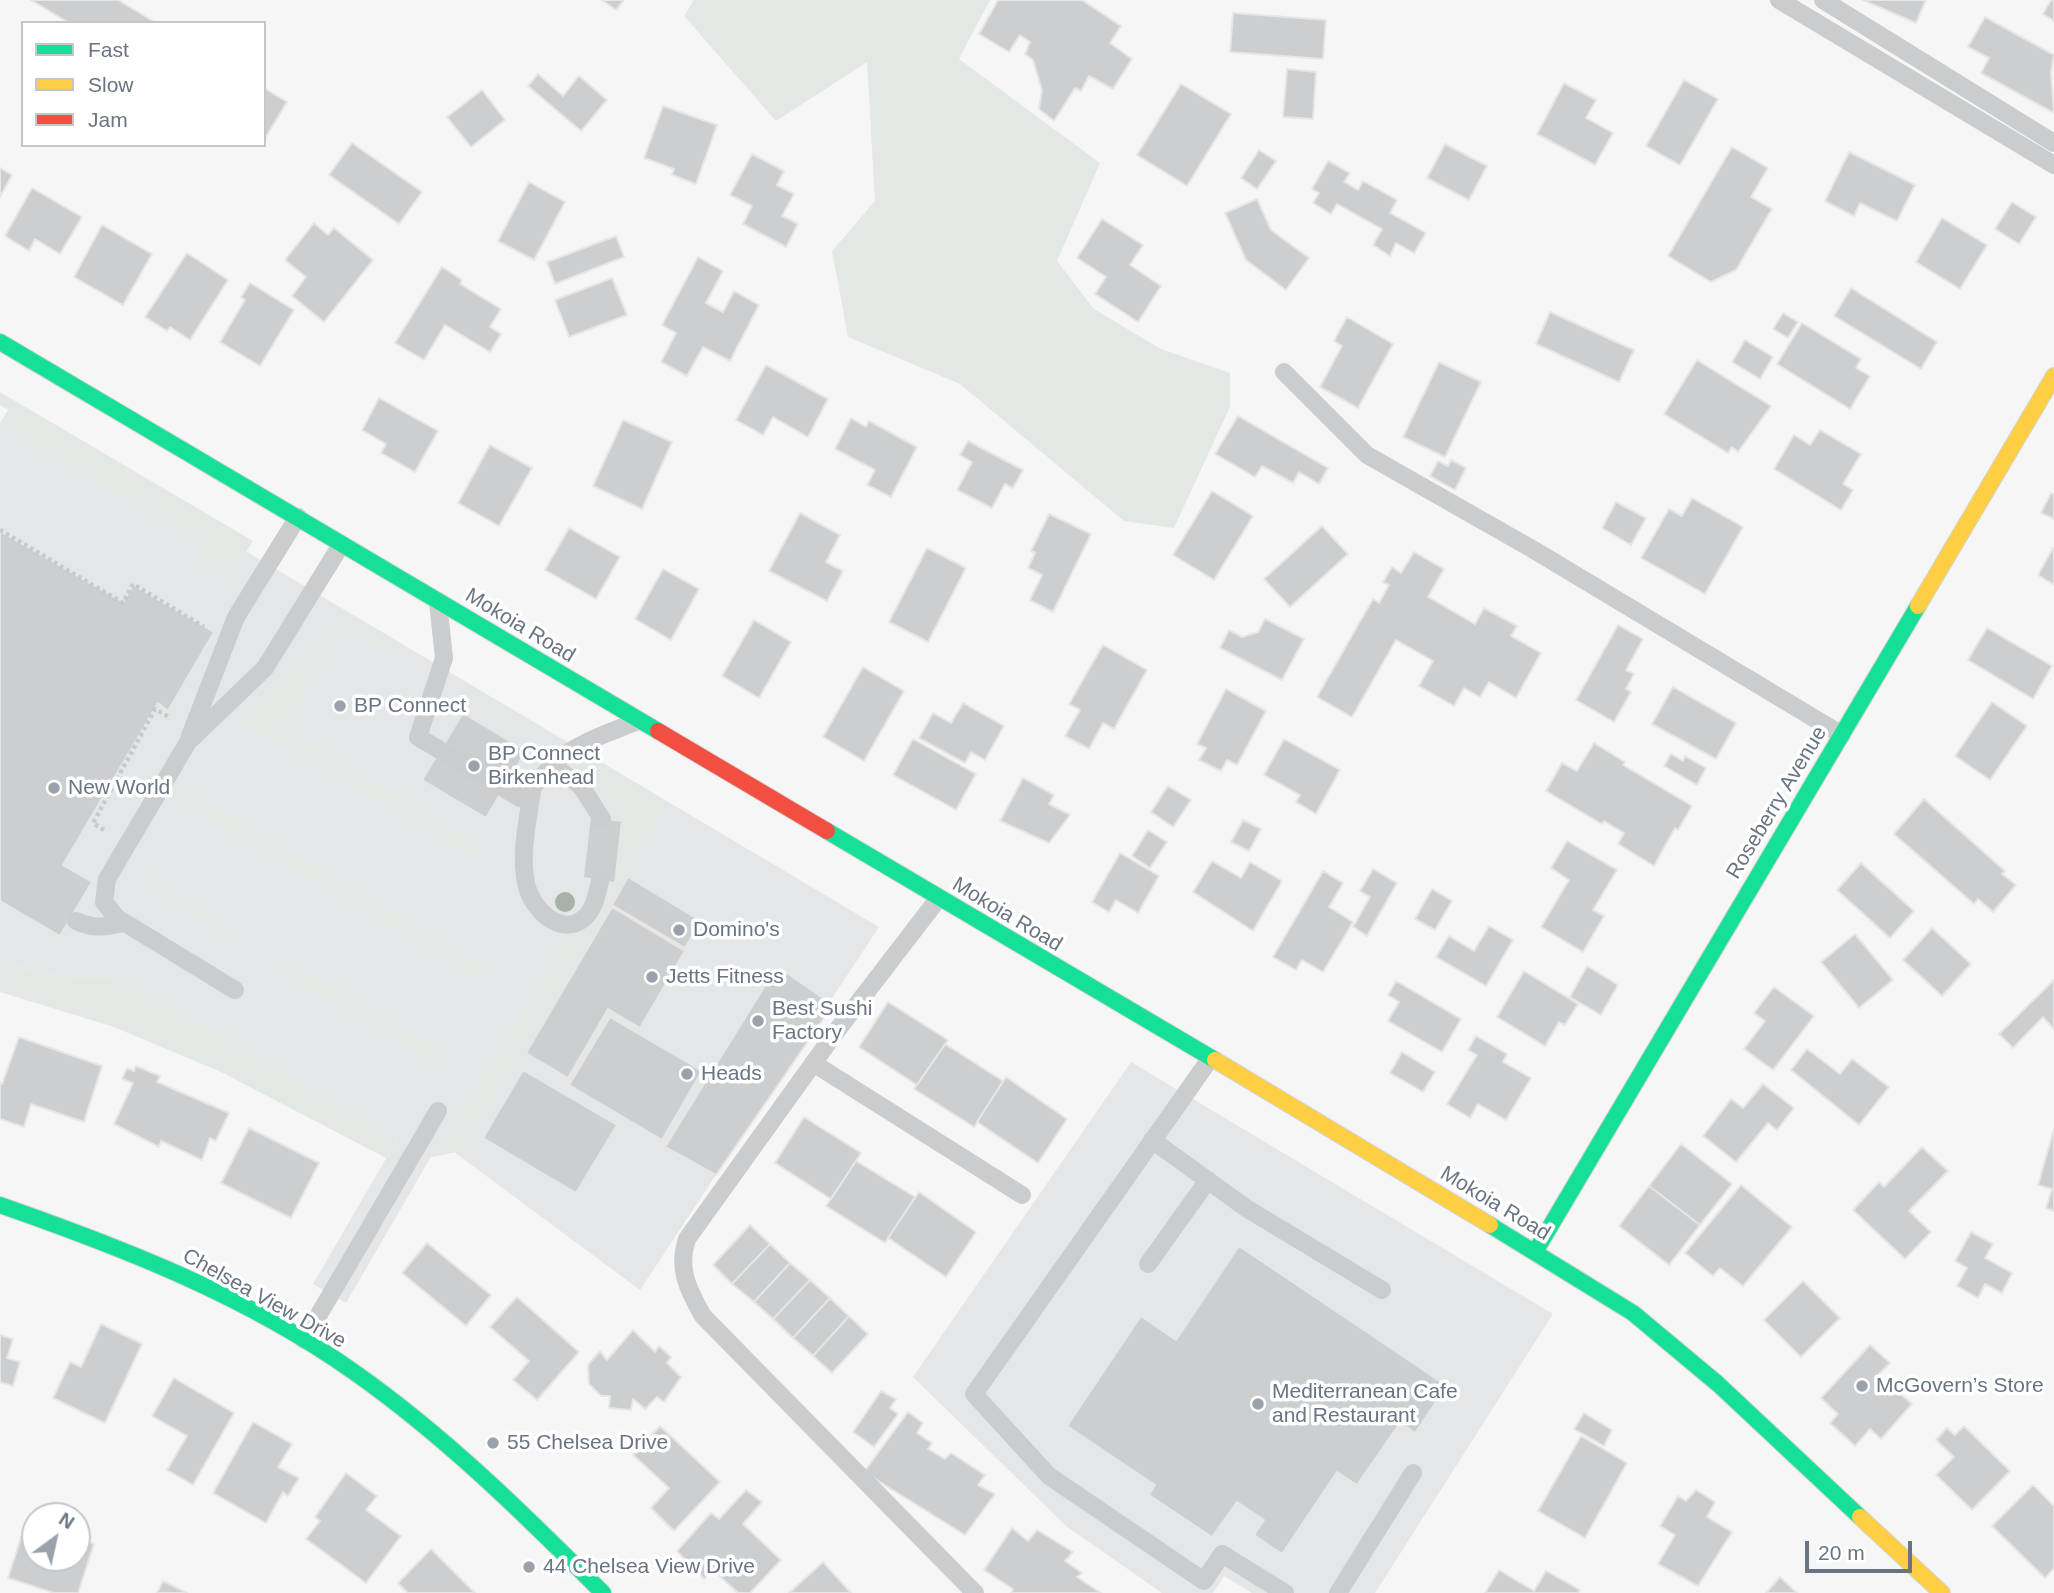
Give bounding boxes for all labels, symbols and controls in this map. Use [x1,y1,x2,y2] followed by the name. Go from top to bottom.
[21,21,266,147] legend
[88,38,129,61] text: Fast
[88,73,134,96] text: Slow
[88,108,128,131] text: Jam
[460,583,580,669] street label: Mokoia Road
[354,693,466,719] place label: BP Connect
[332,698,348,714] marker: BP Connect
[1722,722,1832,884] street label: Roseberry Avenue
[488,741,600,791] place label: BP Connect Birkenhead
[466,758,482,774] marker: BP Connect Birkenhead
[68,775,170,801] place label: New World
[46,780,62,796] marker: New World
[947,872,1067,958] street label: Mokoia Road
[693,917,780,943] place label: Domino's
[671,922,687,938] marker: Domino's
[666,964,784,990] place label: Jetts Fitness
[644,969,660,985] marker: Jetts Fitness
[772,996,872,1046] place label: Best Sushi Factory
[750,1013,766,1029] marker: Best Sushi Factory
[701,1061,762,1087] place label: Heads
[679,1066,695,1082] marker: Heads
[1435,1161,1555,1247] street label: Mokoia Road
[178,1244,350,1354] street label: Chelsea View Drive
[1876,1373,2044,1399] place label: McGovern’s Store
[1854,1378,1870,1394] marker: McGovern’s Store
[1272,1379,1458,1429] place label: Mediterranean Cafe and Restaurant
[1250,1396,1266,1412] marker: Mediterranean Cafe and Restaurant
[507,1430,668,1456] place label: 55 Chelsea Drive
[485,1435,501,1451] marker: 55 Chelsea Drive
[21,1502,91,1572] north arrow
[55,1508,78,1533] text: N
[1809,1526,1916,1570] scale bar
[1818,1541,1865,1564] text: 20 m
[543,1554,755,1580] place label: 44 Chelsea View Drive
[521,1559,537,1575] marker: 44 Chelsea View Drive

